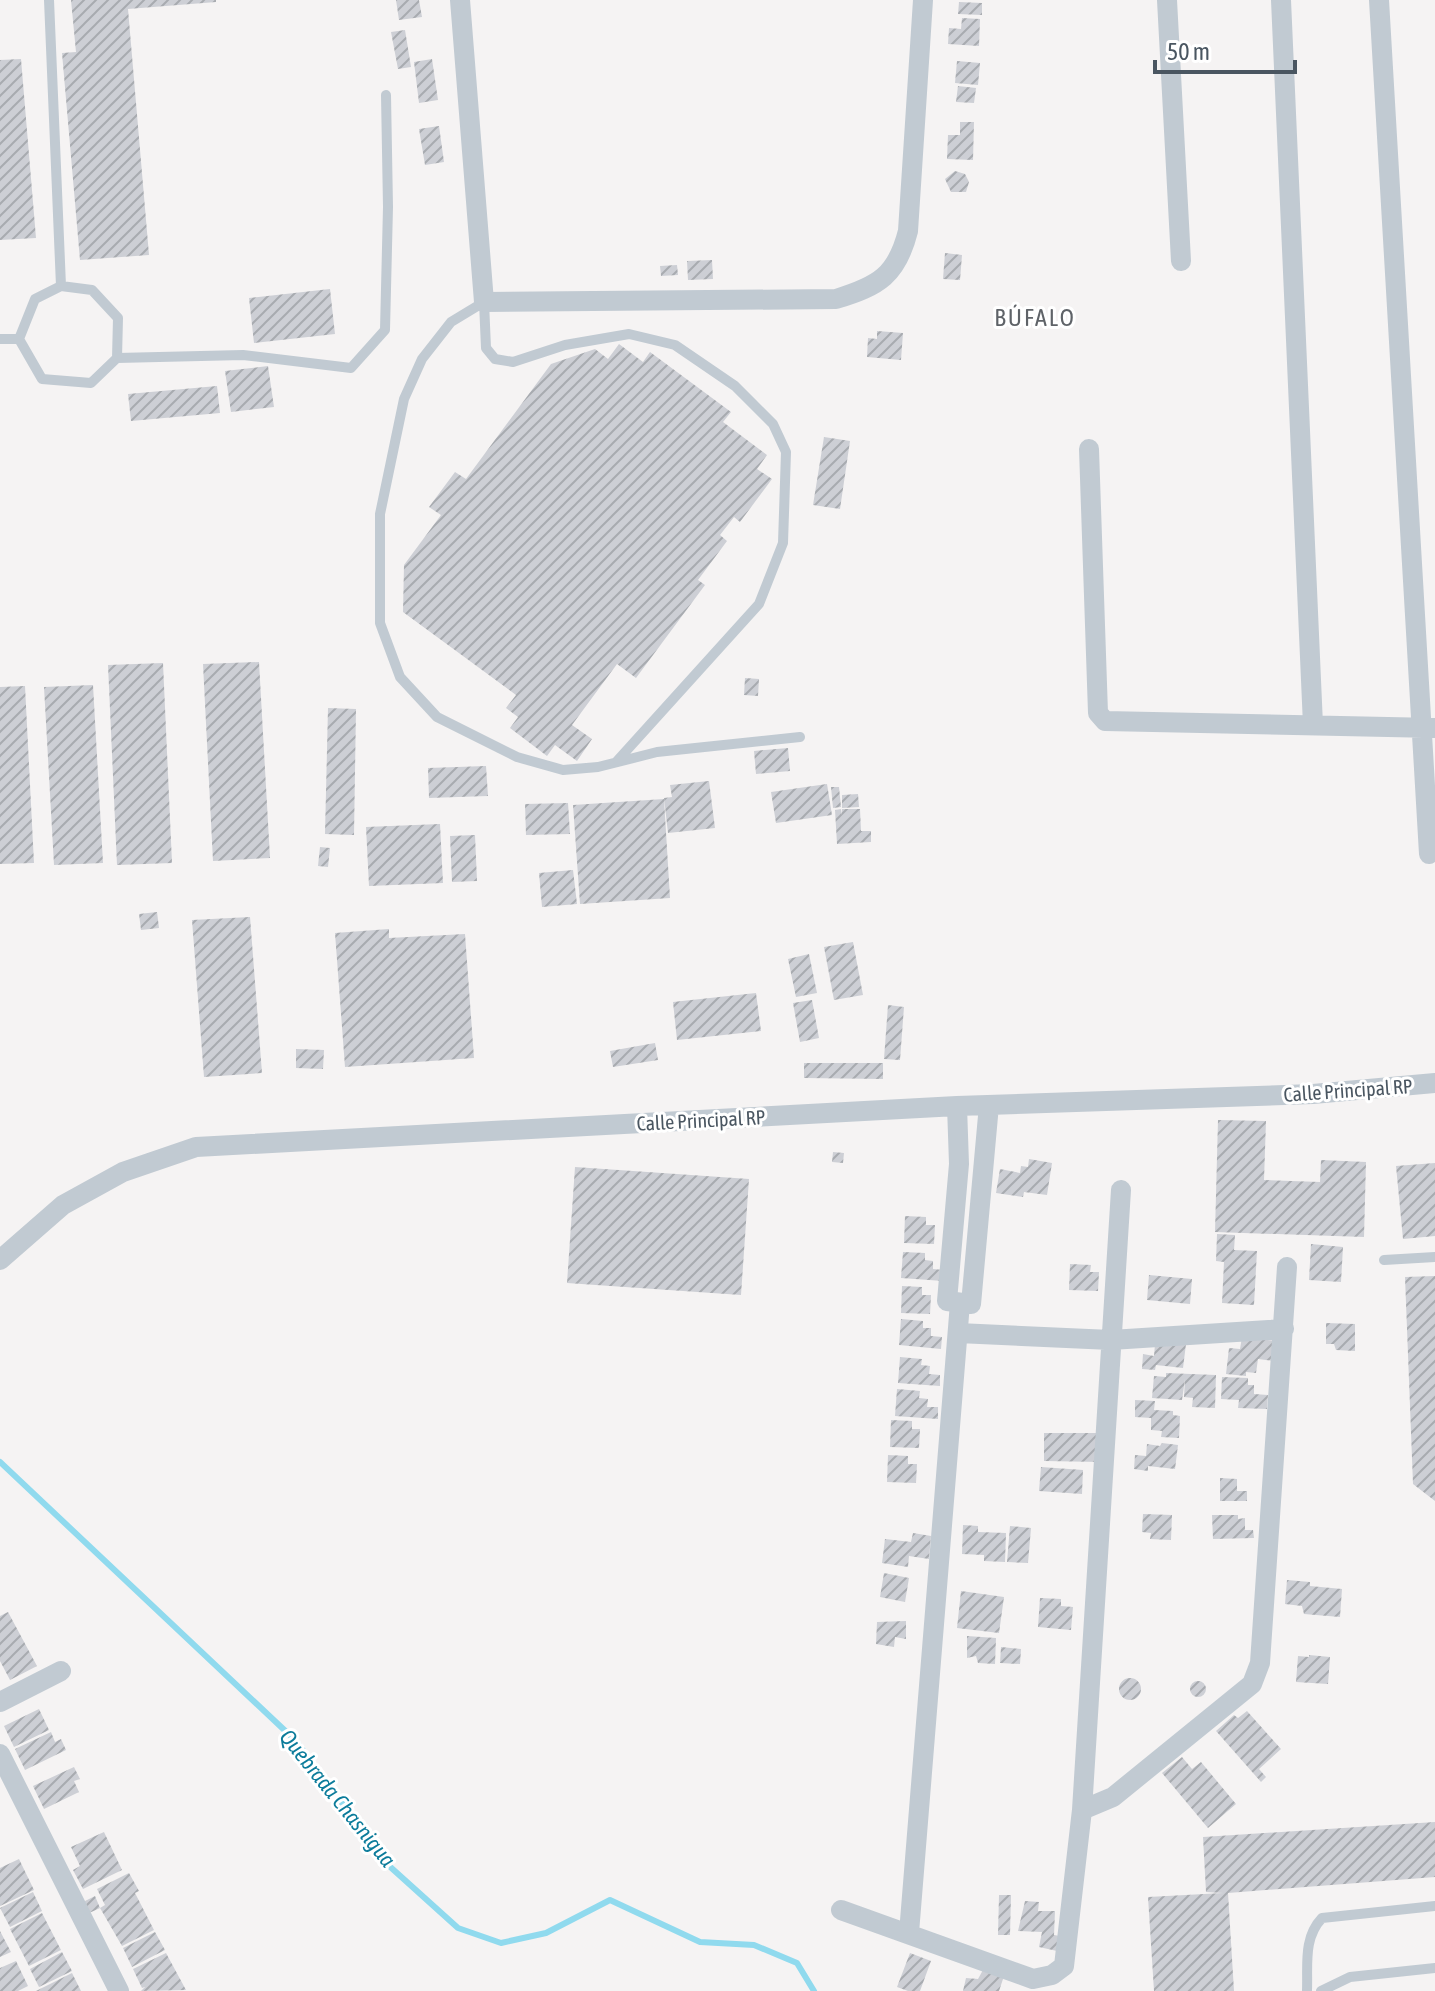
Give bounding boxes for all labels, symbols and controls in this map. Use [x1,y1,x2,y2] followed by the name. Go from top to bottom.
[1155,24,1295,74] scale bar
[1167,38,1210,65] text: 50 m
[994,304,1076,331] district label: BÚFALO
[1283,1074,1413,1106] street label: Calle Principal RP
[636,1105,766,1135] street label: Calle Principal RP
[275,1724,401,1872] water label: Quebrada Chasnigua

